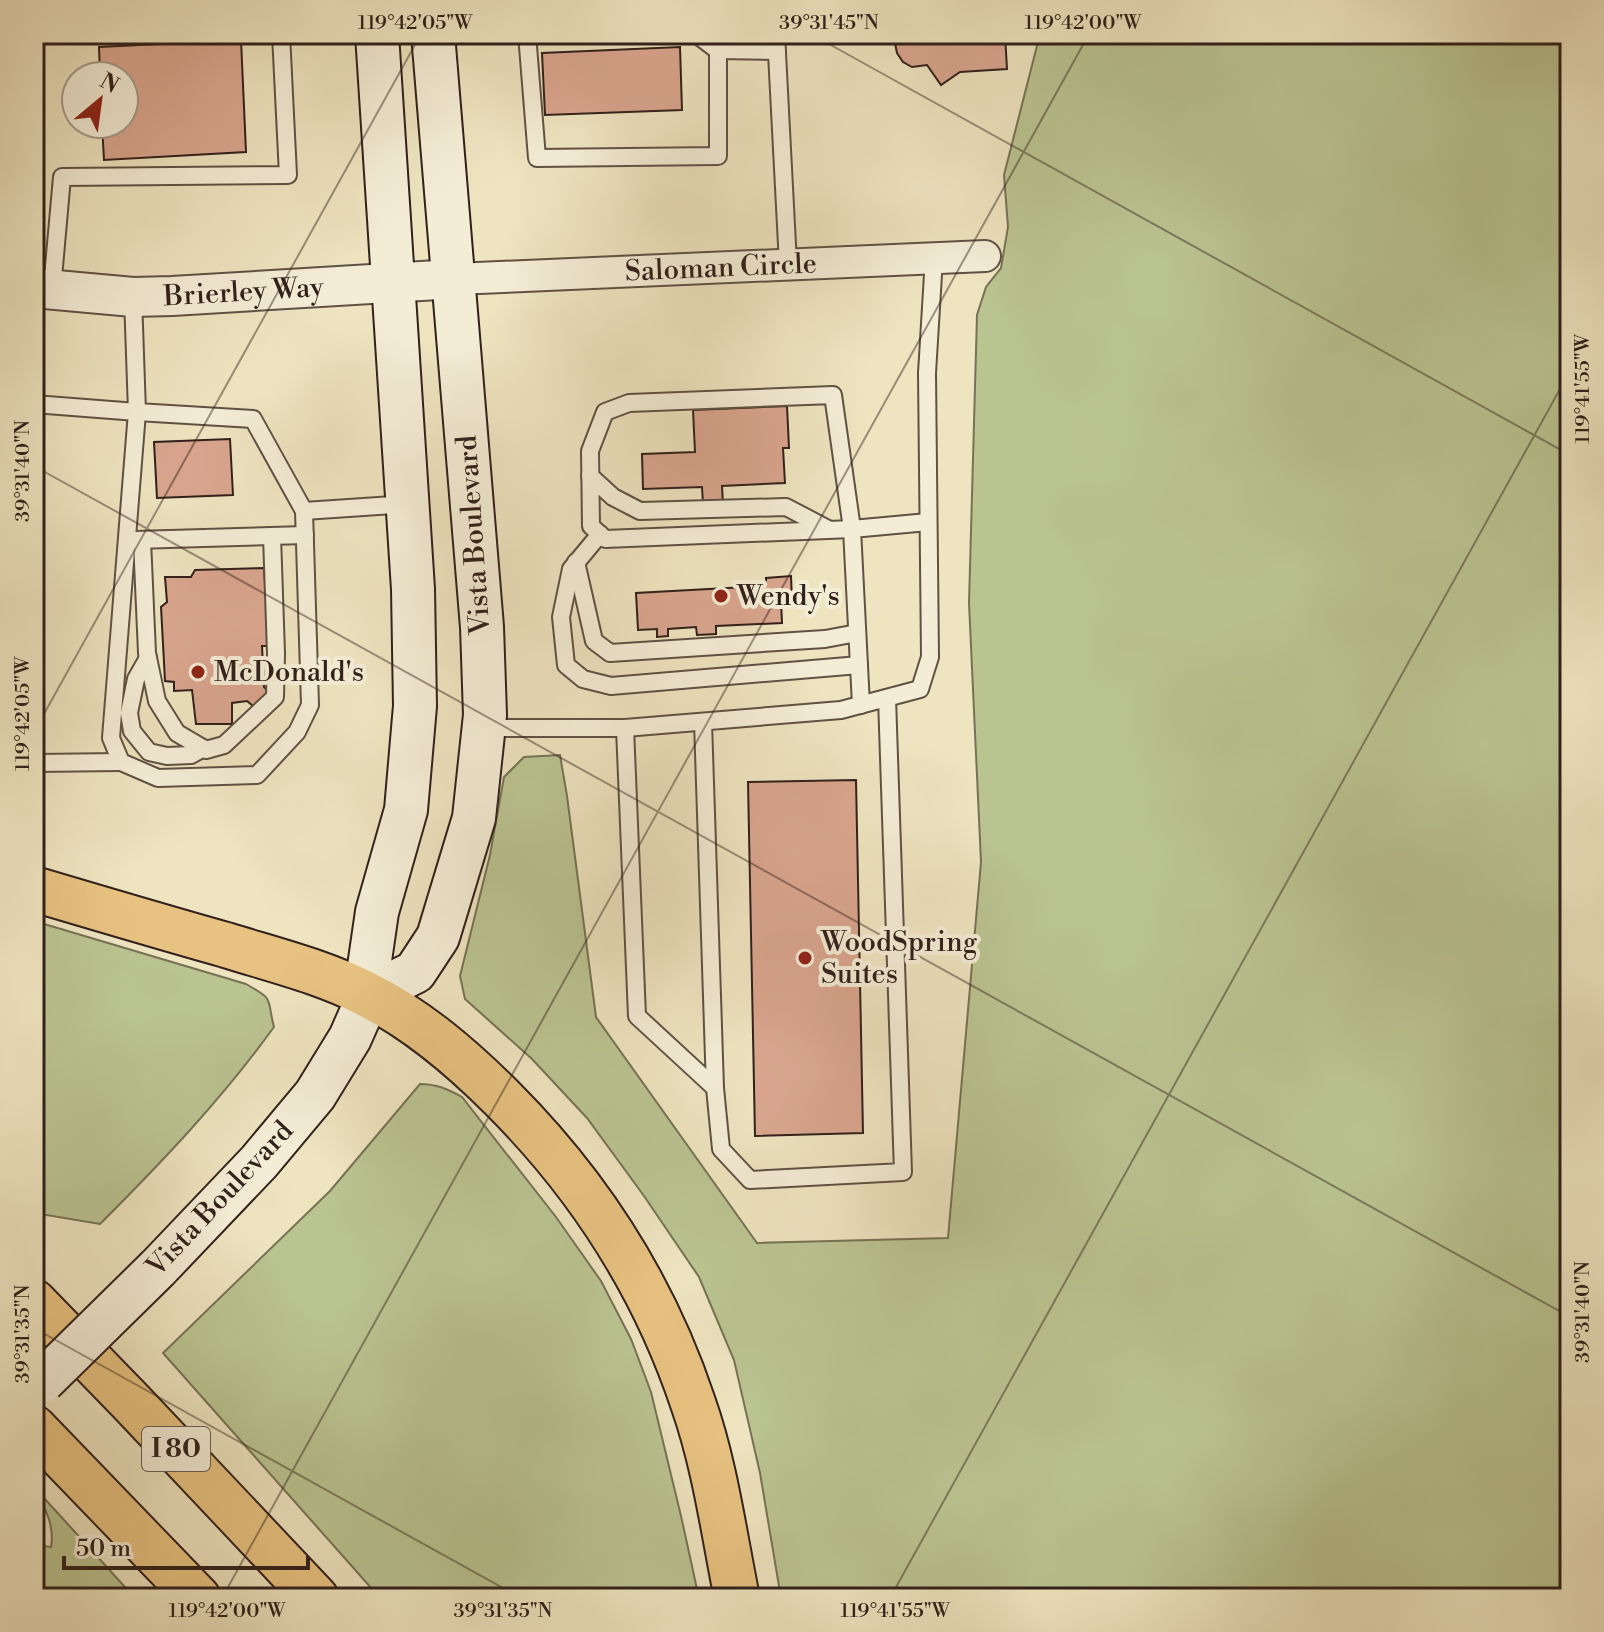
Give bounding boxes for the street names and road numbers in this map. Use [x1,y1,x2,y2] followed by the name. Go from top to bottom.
[624,246,817,289] street label: Saloman Circle
[161,269,325,314] street label: Brierley Way
[450,434,499,637] street label: Vista Boulevard
[138,1114,301,1285] street label: Vista Boulevard
[142,1427,210,1471] road number: I 80

